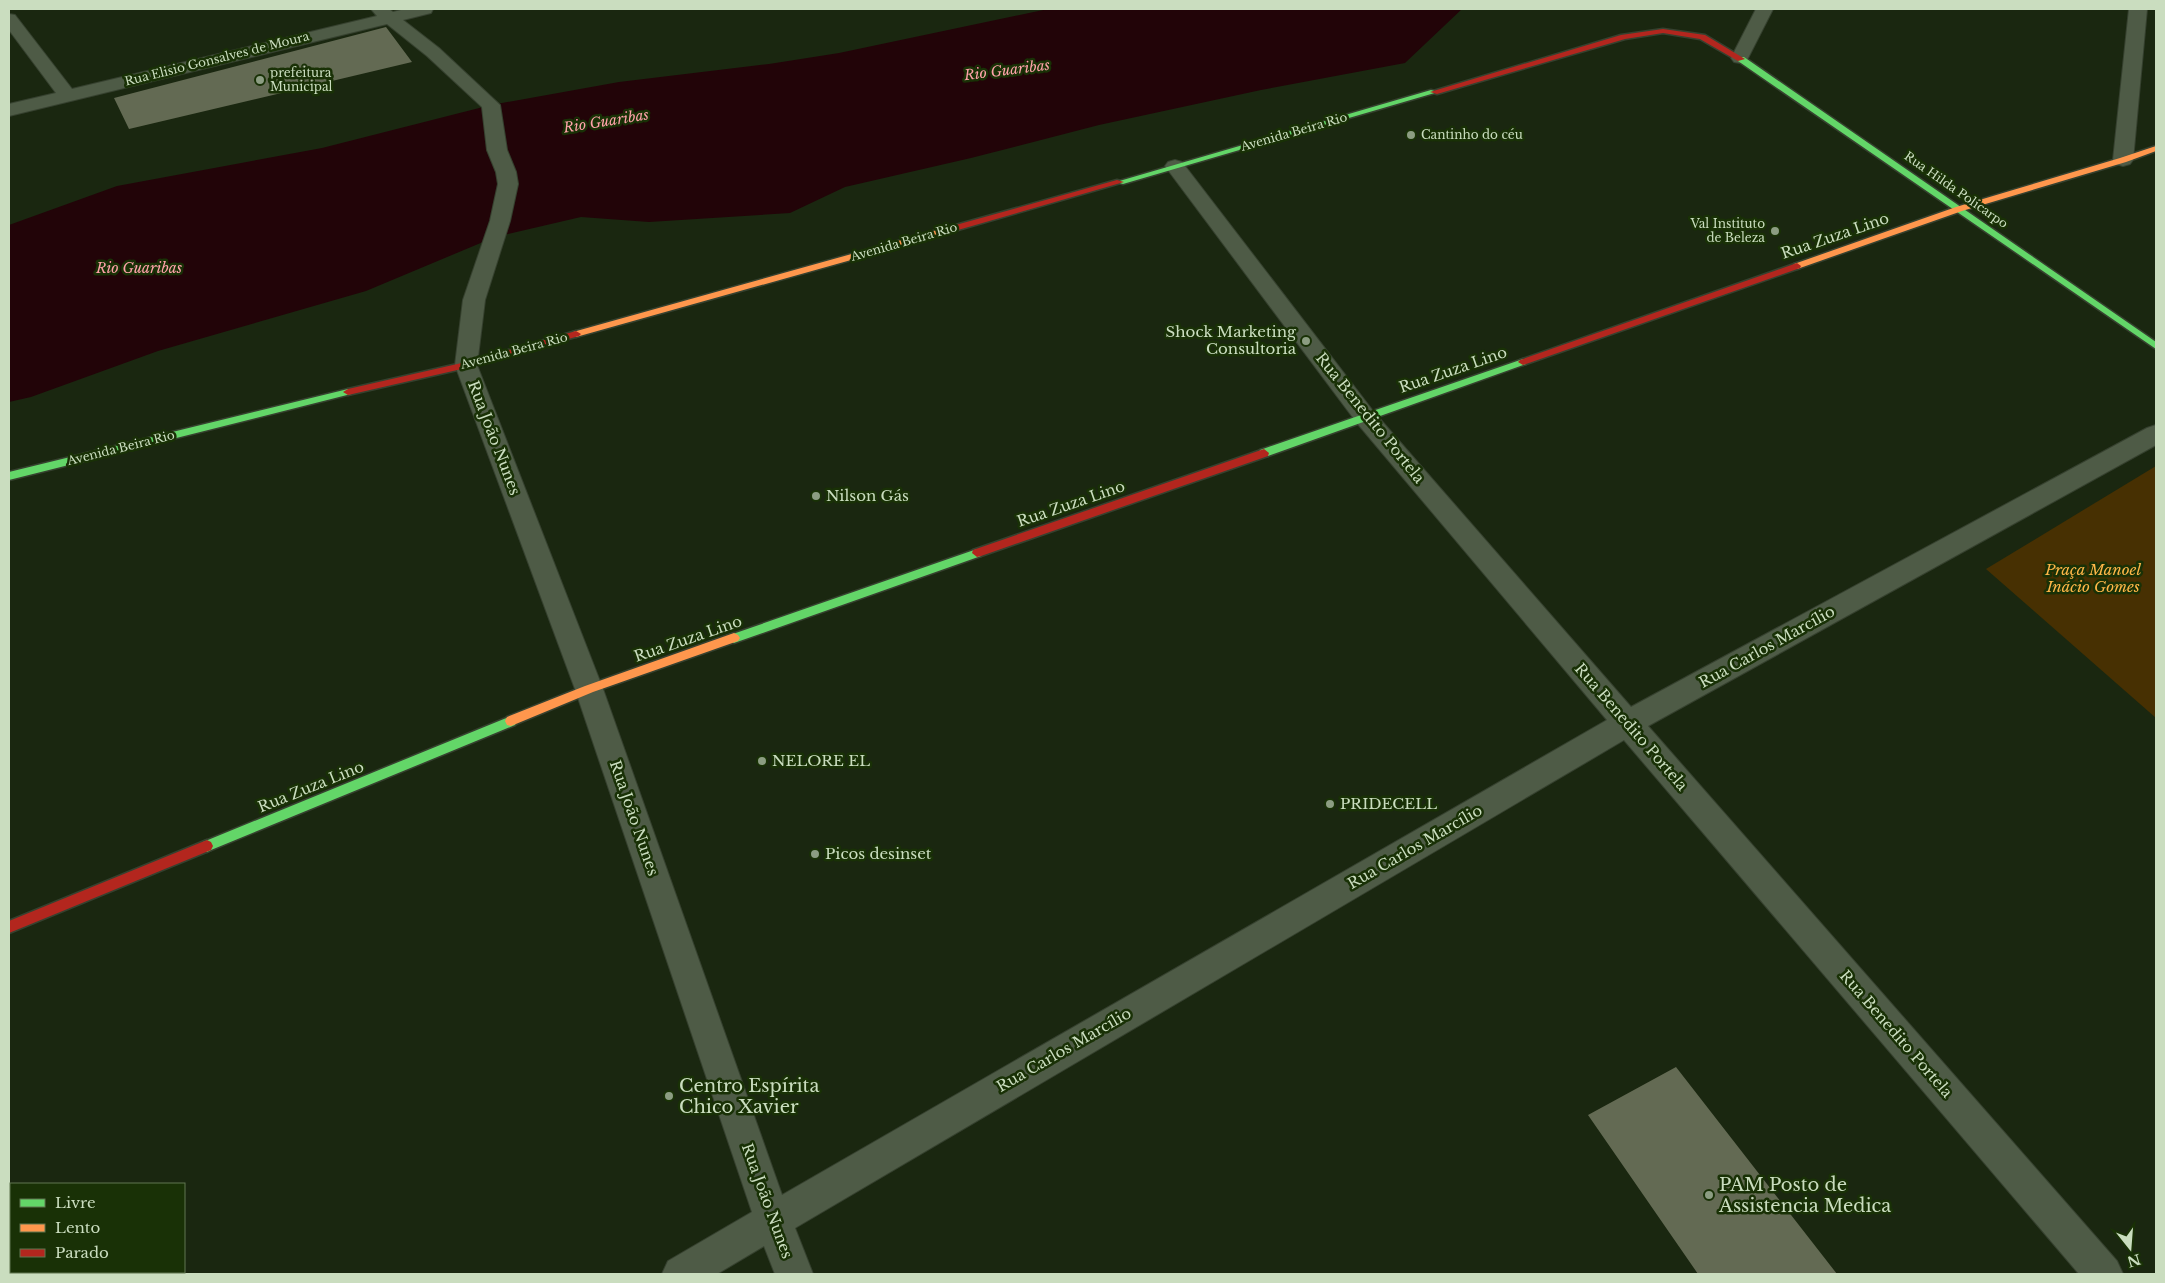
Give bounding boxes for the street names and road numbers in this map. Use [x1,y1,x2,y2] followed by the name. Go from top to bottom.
[123,28,311,89] street label: Rua Elisio Gonsalves de Moura
[1238,109,1349,154] street label: Avenida Beira Rio
[1902,148,2011,231] street label: Rua Hilda Policarpo
[1778,208,1891,263] street label: Rua Zuza Lino
[848,219,959,264] street label: Avenida Beira Rio
[458,329,569,372] street label: Avenida Beira Rio
[1396,342,1509,397] street label: Rua Zuza Lino
[1312,349,1429,487] street label: Rua Benedito Portela
[464,378,525,498] street label: Rua João Nunes
[65,427,176,468] street label: Avenida Beira Rio
[1014,476,1127,531] street label: Rua Zuza Lino
[1696,601,1838,692] street label: Rua Carlos Marcílio
[631,611,744,666] street label: Rua Zuza Lino
[1571,659,1692,795] street label: Rua Benedito Portela
[255,757,367,816] street label: Rua Zuza Lino
[606,758,663,878] street label: Rua João Nunes
[1344,800,1486,893] street label: Rua Carlos Marcílio
[1836,966,1957,1102] street label: Rua Benedito Portela
[993,1003,1135,1096] street label: Rua Carlos Marcílio
[738,1141,797,1261] street label: Rua João Nunes

